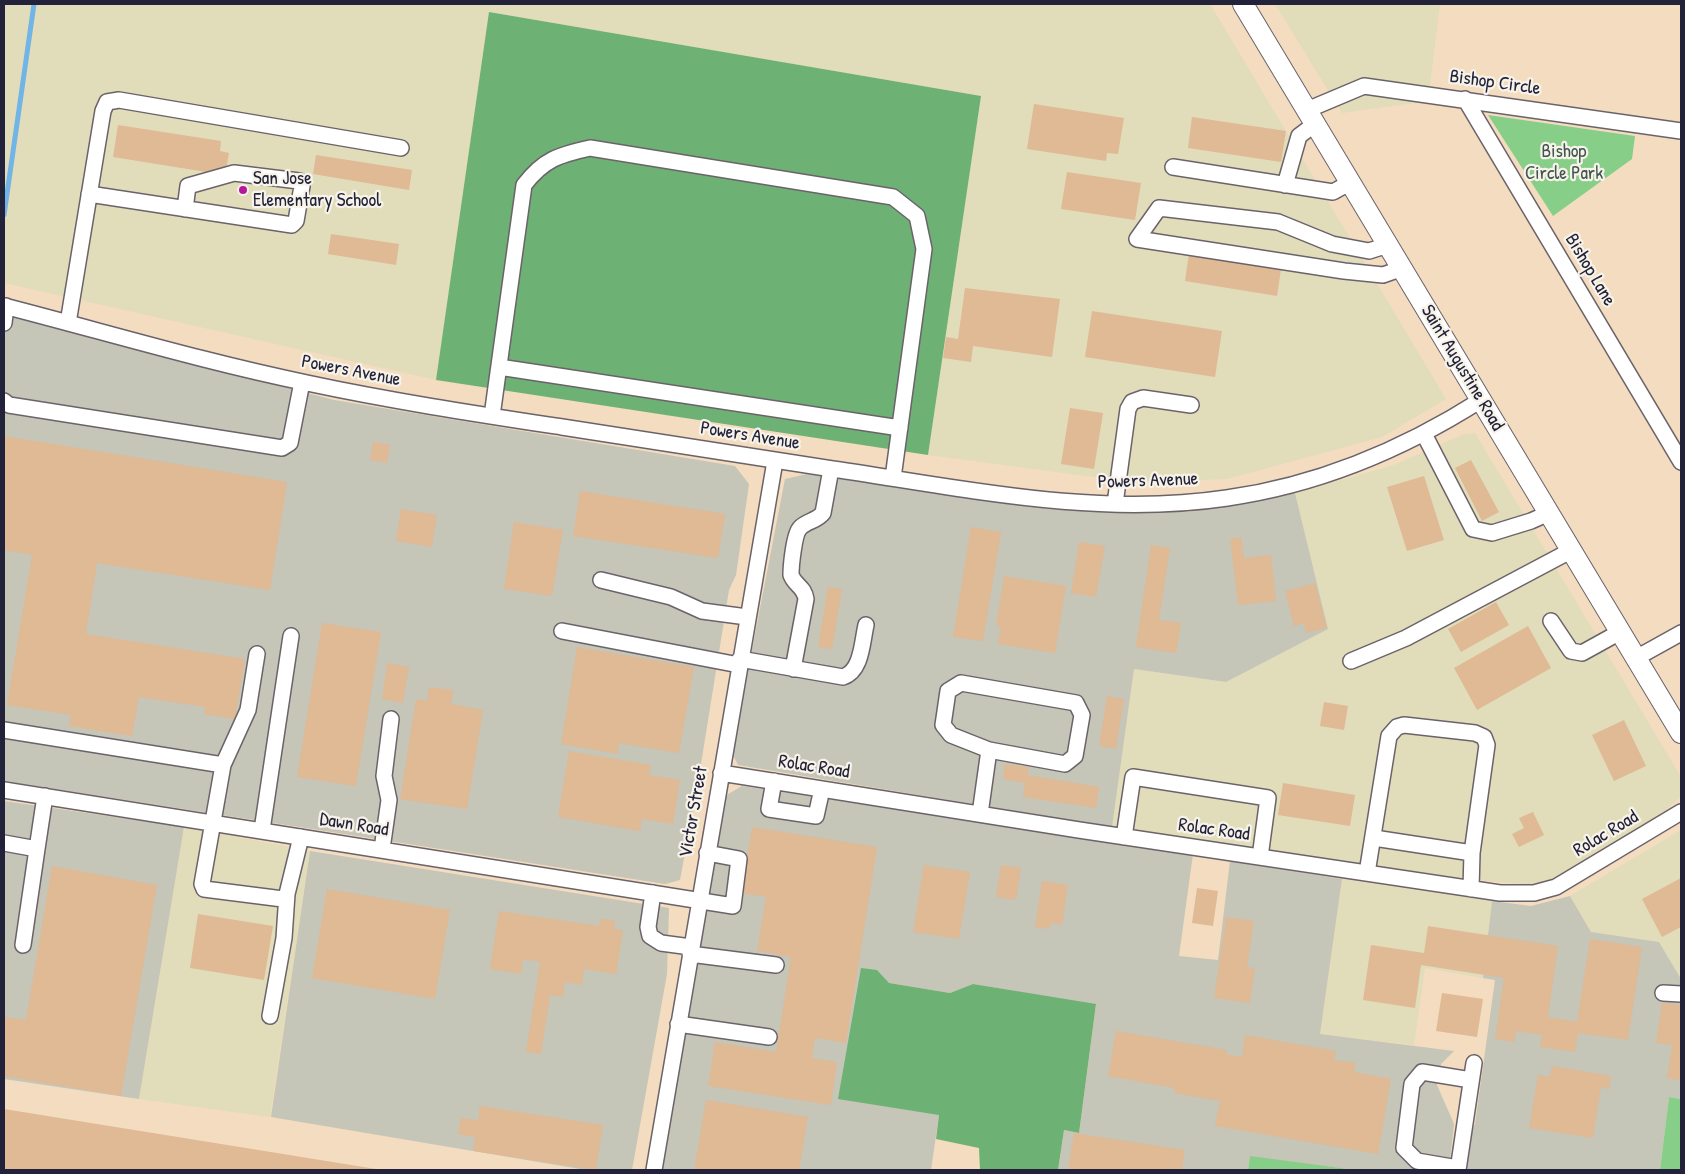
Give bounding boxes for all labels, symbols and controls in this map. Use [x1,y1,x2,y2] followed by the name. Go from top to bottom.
[1448,65,1542,101] street label: Bishop Circle
[1525,141,1603,185] park label: Bishop Circle Park
[253,168,381,212] place label: San Jose Elementary School
[237,184,249,196] marker: San Jose Elementary School
[1560,230,1620,310] street label: Bishop Lane
[1416,301,1508,435] street label: Saint Augustine Road
[300,350,402,392] street label: Powers Avenue
[699,417,801,455] street label: Powers Avenue
[1097,468,1199,494] street label: Powers Avenue
[777,750,851,784] street label: Rolac Road
[675,765,713,859] street label: Victor Street
[1569,806,1643,862] street label: Rolac Road
[318,808,390,842] street label: Dawn Road
[1177,814,1251,846] street label: Rolac Road

